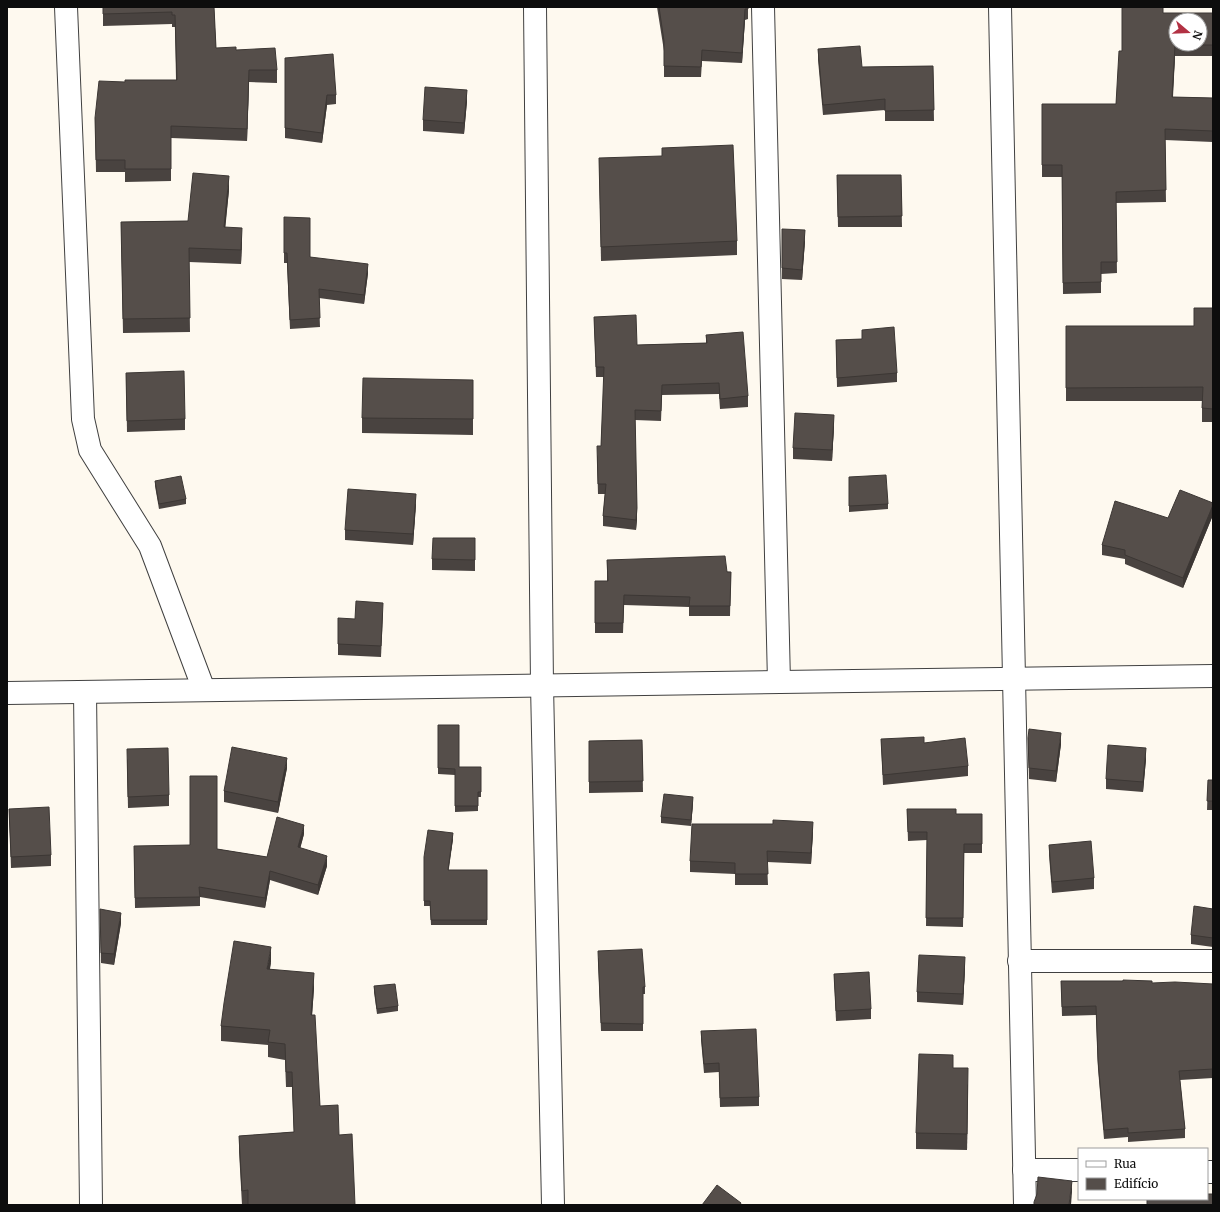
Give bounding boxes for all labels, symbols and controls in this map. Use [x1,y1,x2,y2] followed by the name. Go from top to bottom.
[1168,12,1208,52] north arrow
[1189,29,1205,42] text: N
[1078,1148,1208,1200] legend
[1114,1156,1137,1171] text: Rua
[1114,1176,1158,1191] text: Edifício

